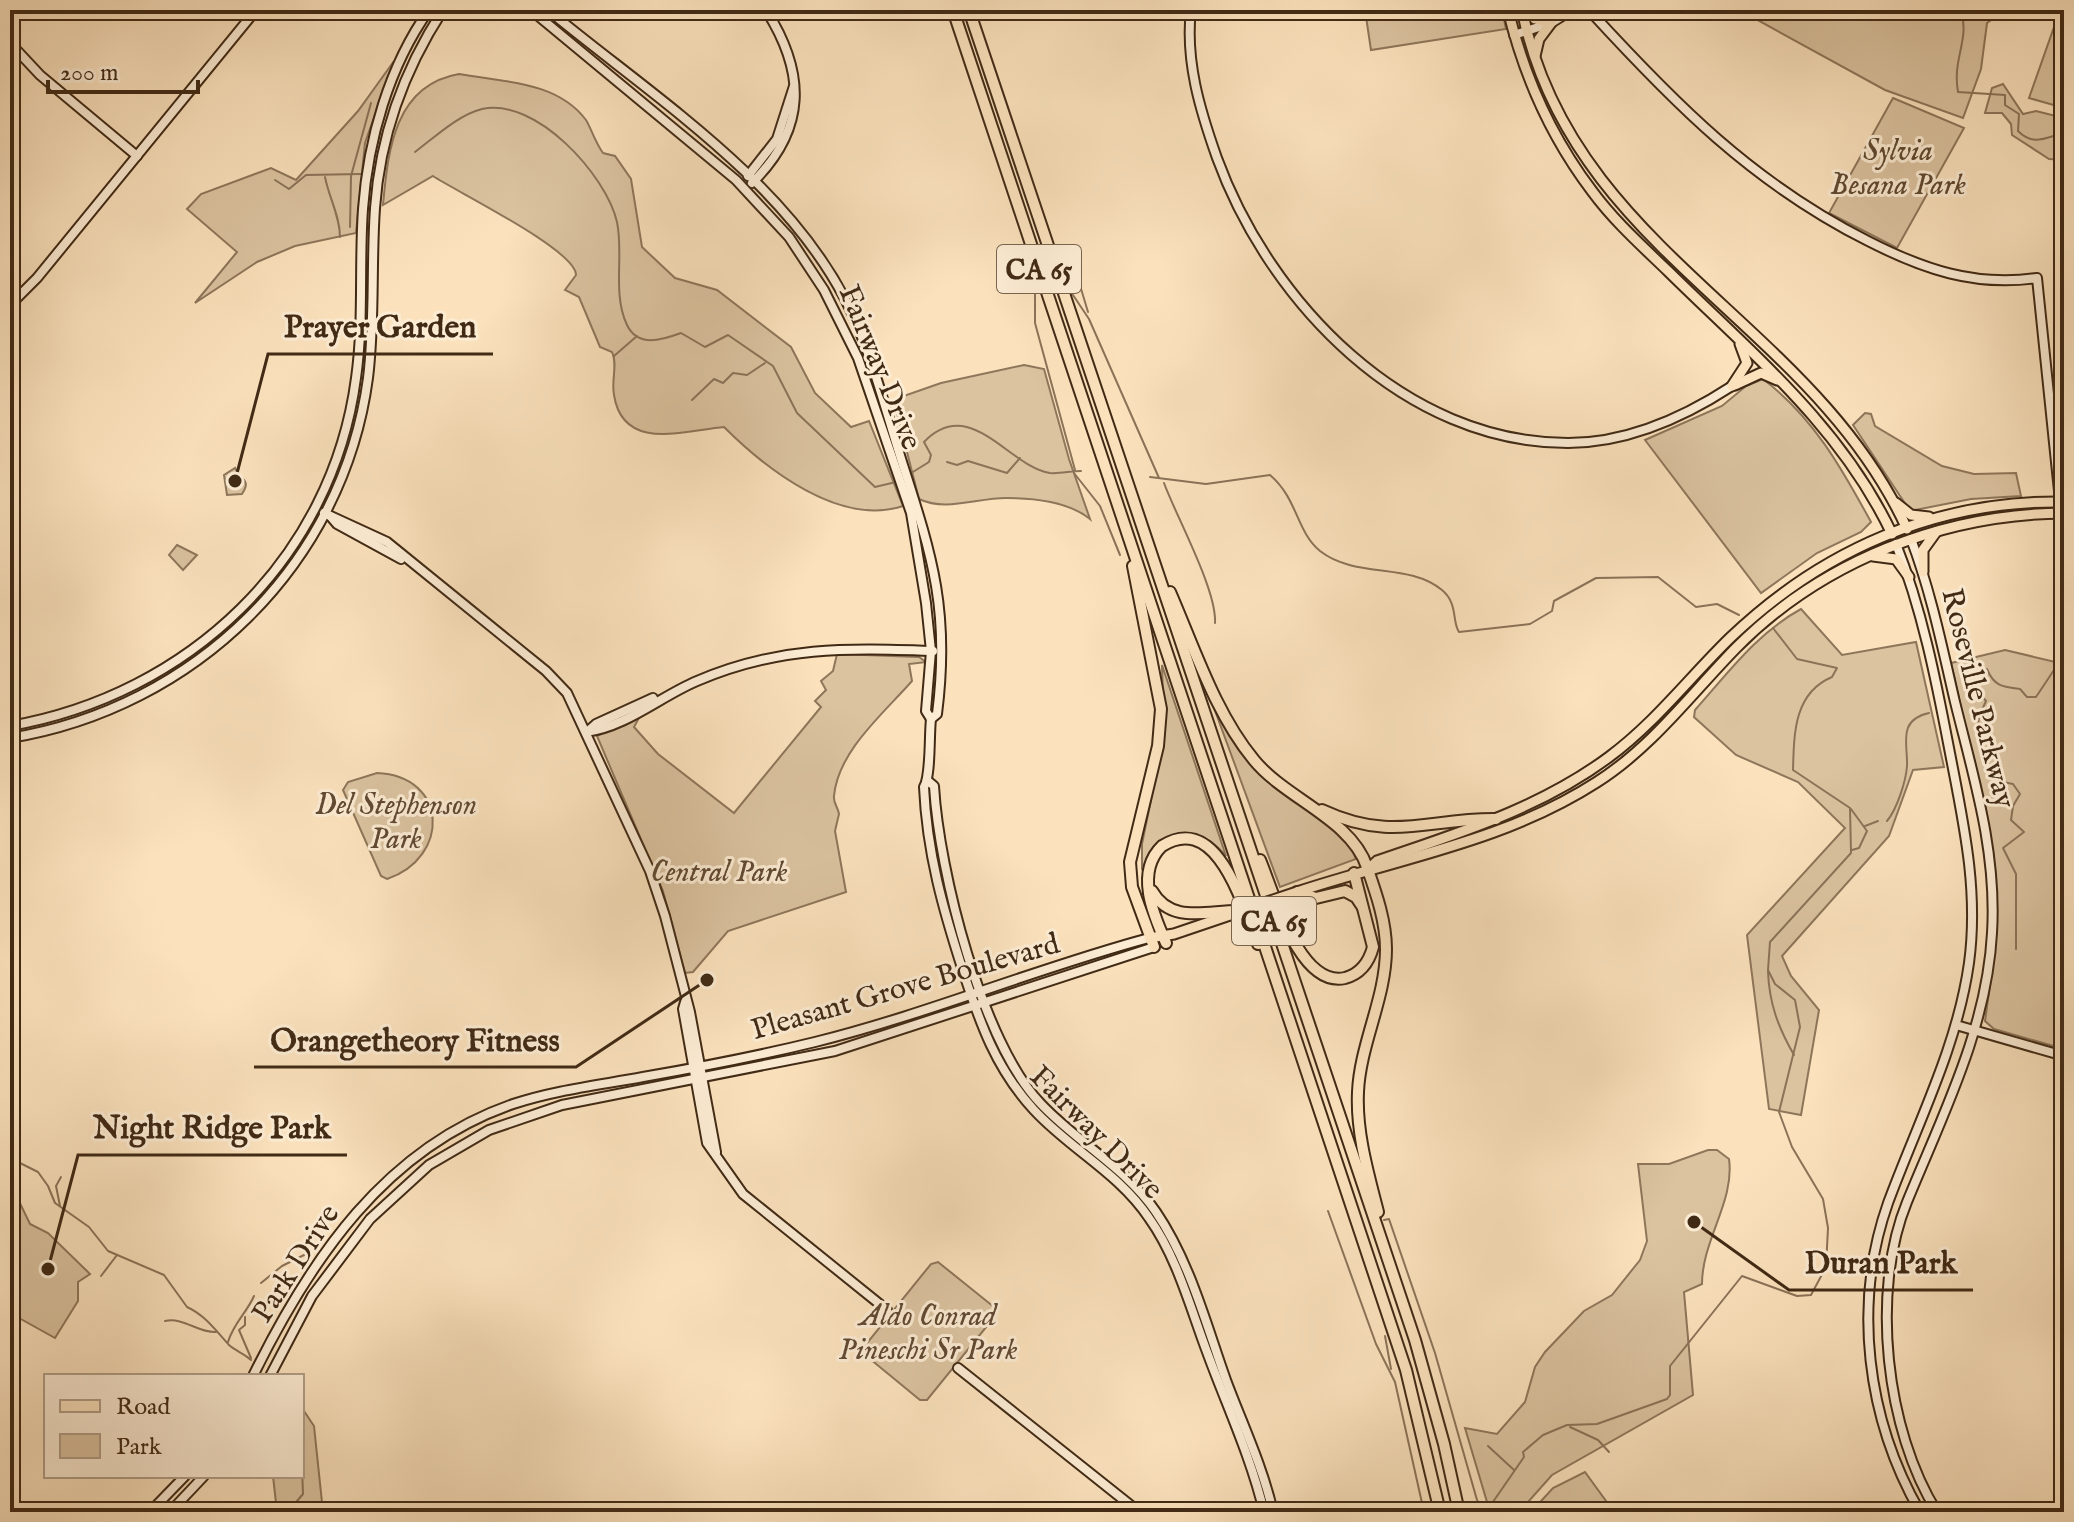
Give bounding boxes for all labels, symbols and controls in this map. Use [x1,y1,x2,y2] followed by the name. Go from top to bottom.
[48,44,198,94] scale bar
[60,58,119,89] text: 200 m
[1830,133,1966,205] park label: Sylvia Besana Park
[997,245,1081,293] road number: CA 65
[829,280,929,456] street label: Fairway Drive
[268,298,493,354] callout: Prayer Garden
[284,308,476,349] text: Prayer Garden
[1931,585,2023,813] street label: Roseville Parkway
[315,787,477,859] park label: Del Stephenson Park
[650,854,788,892] park label: Central Park
[1232,897,1316,945] road number: CA 65
[747,925,1065,1050] street label: Pleasant Grove Boulevard
[254,1011,576,1067] callout: Orangetheory Fitness
[270,1022,560,1063] text: Orangetheory Fitness
[1021,1058,1171,1208] street label: Fairway Drive
[78,1099,347,1155] callout: Night Ridge Park
[92,1109,332,1150] text: Night Ridge Park
[244,1198,349,1330] street label: Park Drive
[1789,1234,1973,1290] callout: Duran Park
[1805,1244,1958,1285] text: Duran Park
[839,1298,1017,1370] park label: Aldo Conrad Pineschi Sr Park
[44,1374,304,1478] legend
[116,1392,170,1423] text: Road
[116,1432,162,1463] text: Park

